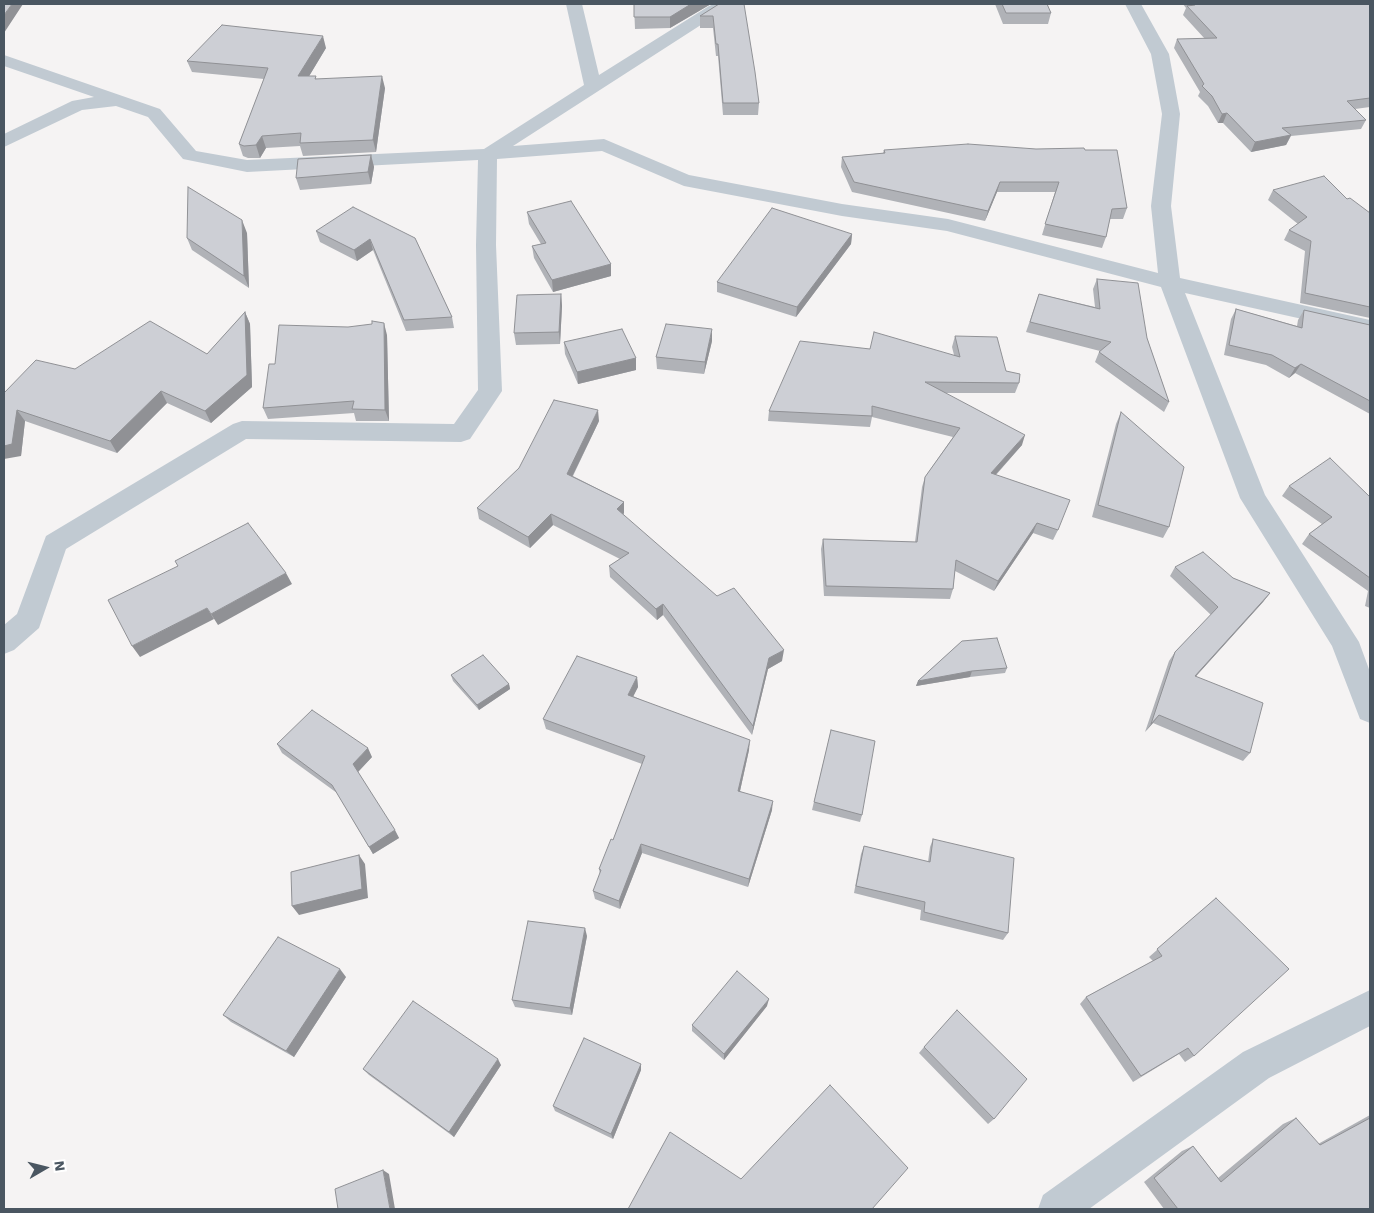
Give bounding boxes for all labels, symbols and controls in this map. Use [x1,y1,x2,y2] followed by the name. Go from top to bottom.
[20,1143,70,1193] north arrow
[51,1160,68,1172] text: N

